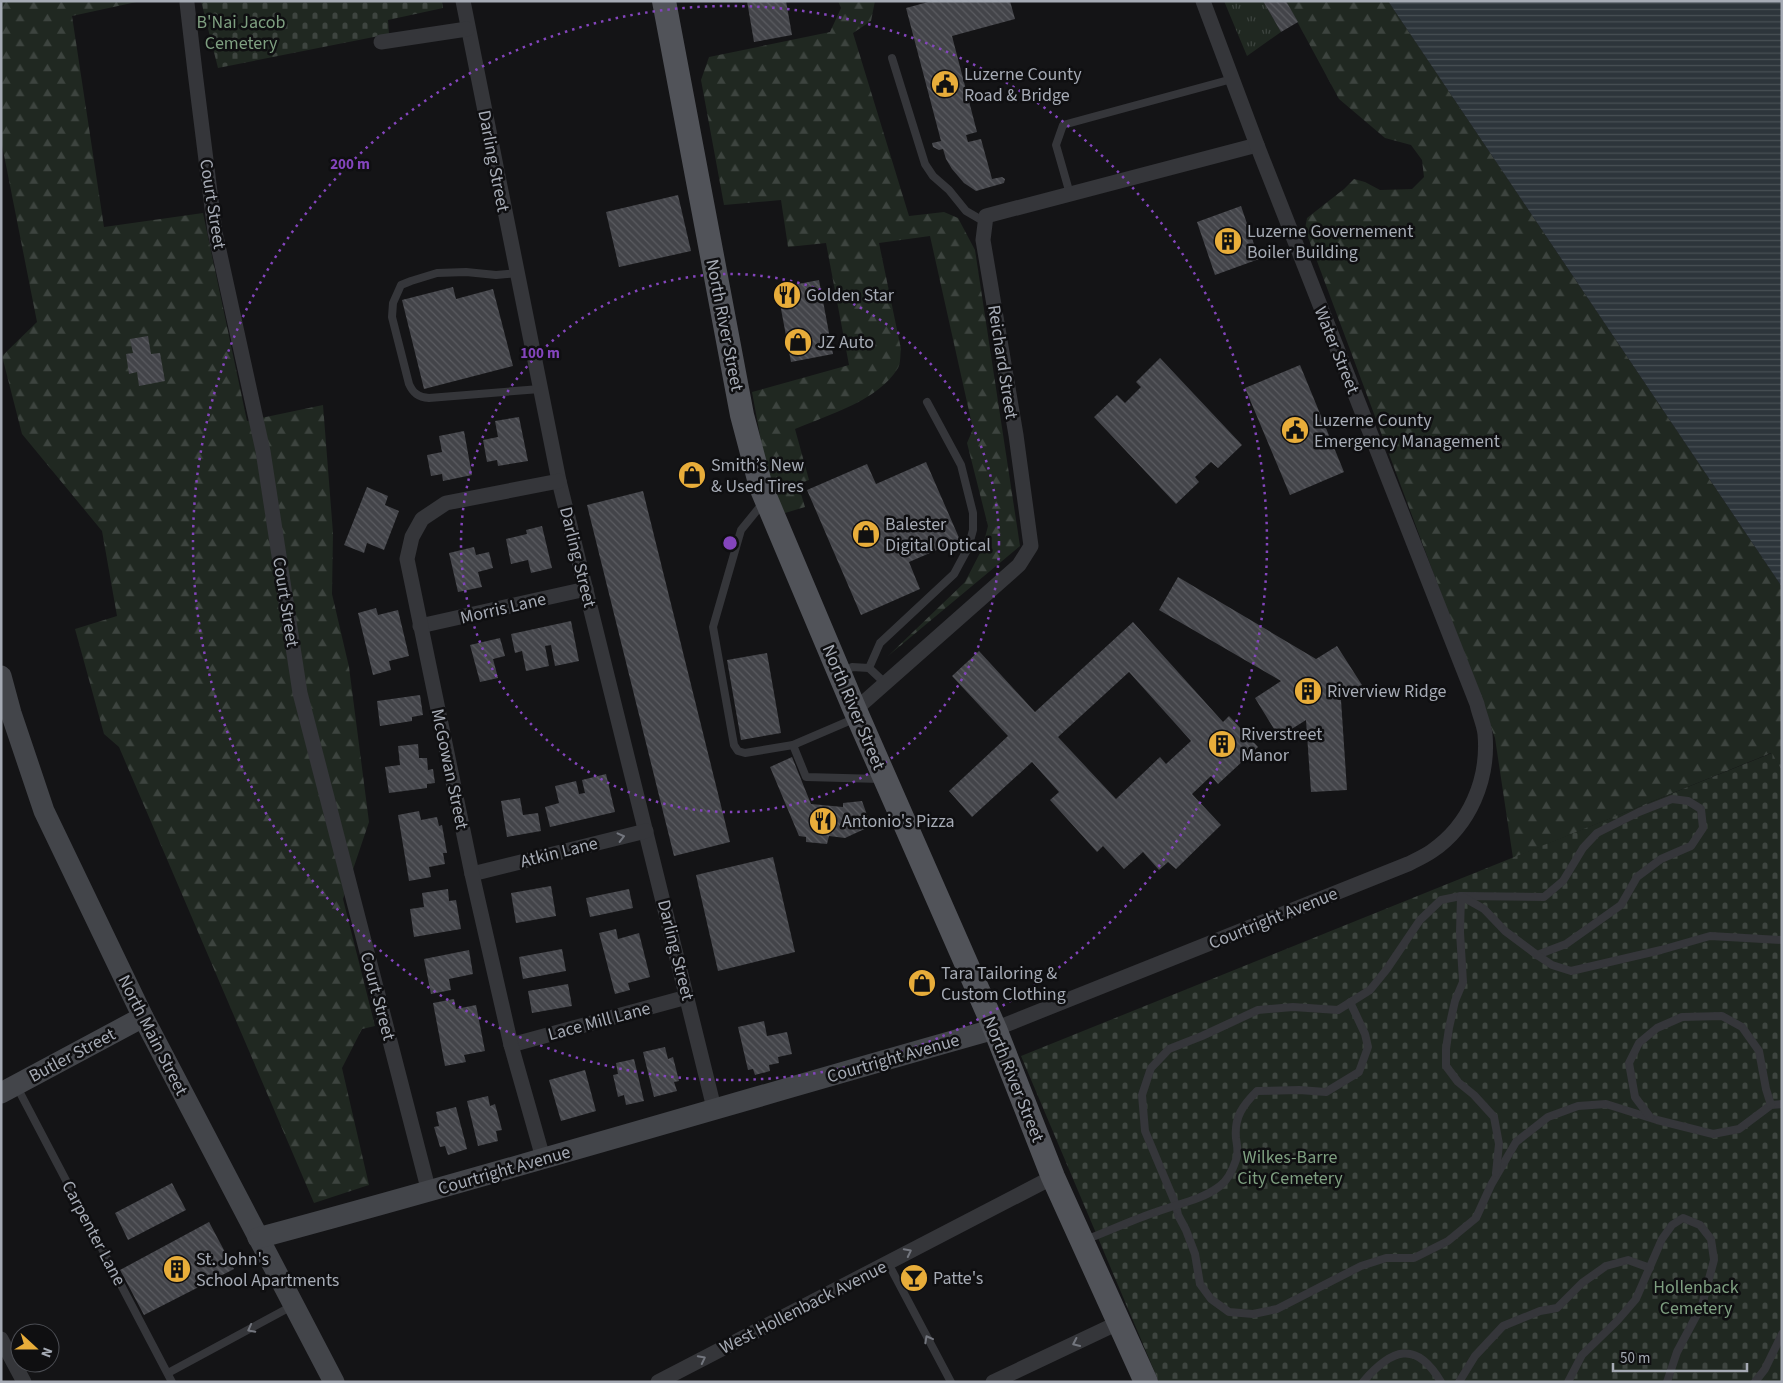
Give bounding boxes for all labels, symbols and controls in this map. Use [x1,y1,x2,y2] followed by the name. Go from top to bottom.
[196,10,286,56] park label: B'Nai Jacob Cemetery
[964,62,1082,108] place label: Luzerne County Road & Bridge
[930,69,960,99] public building icon: Luzerne County Road & Bridge
[471,108,516,214] street label: Darling Street
[330,154,370,175] text: 200 m
[193,157,232,251] street label: Court Street
[1247,219,1413,265] place label: Luzerne Governement Boiler Building
[1213,226,1243,256] building icon: Luzerne Governement Boiler Building
[699,257,750,393] street label: North River Street
[772,280,802,310] restaurant icon: Golden Star
[806,283,895,308] place label: Golden Star
[981,303,1024,421] street label: Reichard Street
[1308,303,1365,398] street label: Water Street
[783,327,813,357] shop icon: JZ Auto
[817,330,874,355] place label: JZ Auto
[520,343,560,364] text: 100 m
[1314,408,1500,454] place label: Luzerne County Emergency Management
[1280,415,1310,445] public building icon: Luzerne County Emergency Management
[711,453,804,499] place label: Smith’s New & Used Tires
[677,460,707,490] shop icon: Smith’s New & Used Tires
[553,504,602,610] street label: Darling Street
[885,512,991,558] place label: Balester Digital Optical
[851,519,881,549] shop icon: Balester Digital Optical
[721,534,739,552] centre of rings
[266,555,305,649] street label: Court Street
[458,586,549,631] street label: Morris Lane
[816,641,891,774] street label: North River Street
[1293,676,1323,706] building icon: Riverview Ridge
[1327,679,1447,704] place label: Riverview Ridge
[425,707,474,832] street label: McGowan Street
[1241,722,1322,768] place label: Riverstreet Manor
[1207,729,1237,759] building icon: Riverstreet Manor
[808,806,838,836] restaurant icon: Antonio's Pizza
[842,809,955,834] place label: Antonio's Pizza
[518,831,601,874] street label: Atkin Lane
[617,832,626,843] one-way arrow
[1205,881,1341,956] street label: Courtright Avenue
[651,897,700,1003] street label: Darling Street
[354,949,401,1043] street label: Court Street
[941,961,1066,1007] place label: Tara Tailoring & Custom Clothing
[907,968,937,998] shop icon: Tara Tailoring & Custom Clothing
[111,971,194,1100] street label: North Main Street
[545,996,653,1047] street label: Lace Mill Lane
[977,1012,1050,1146] street label: North River Street
[24,1022,120,1089] street label: Butler Street
[824,1028,962,1089] street label: Courtright Avenue
[435,1140,573,1201] street label: Courtright Avenue
[1237,1145,1343,1191] park label: Wilkes-Barre City Cemetery
[55,1176,132,1290] street label: Carpenter Lane
[196,1247,339,1293] place label: St. John's School Apartments
[903,1248,912,1258] one-way arrow
[162,1254,192,1284] building icon: St. John's School Apartments
[715,1254,891,1360] street label: West Hollenback Avenue
[899,1263,929,1293] bar icon: Patte's
[933,1266,983,1291] place label: Patte's
[1653,1275,1739,1321] park label: Hollenback Cemetery
[10,1323,60,1373] north arrow
[247,1323,256,1333] one-way arrow
[924,1335,934,1344] one-way arrow
[1072,1336,1081,1347] one-way arrow
[1613,1340,1747,1372] scale bar
[35,1344,57,1360] text: N
[1620,1348,1650,1369] text: 50 m
[696,1355,705,1365] one-way arrow

